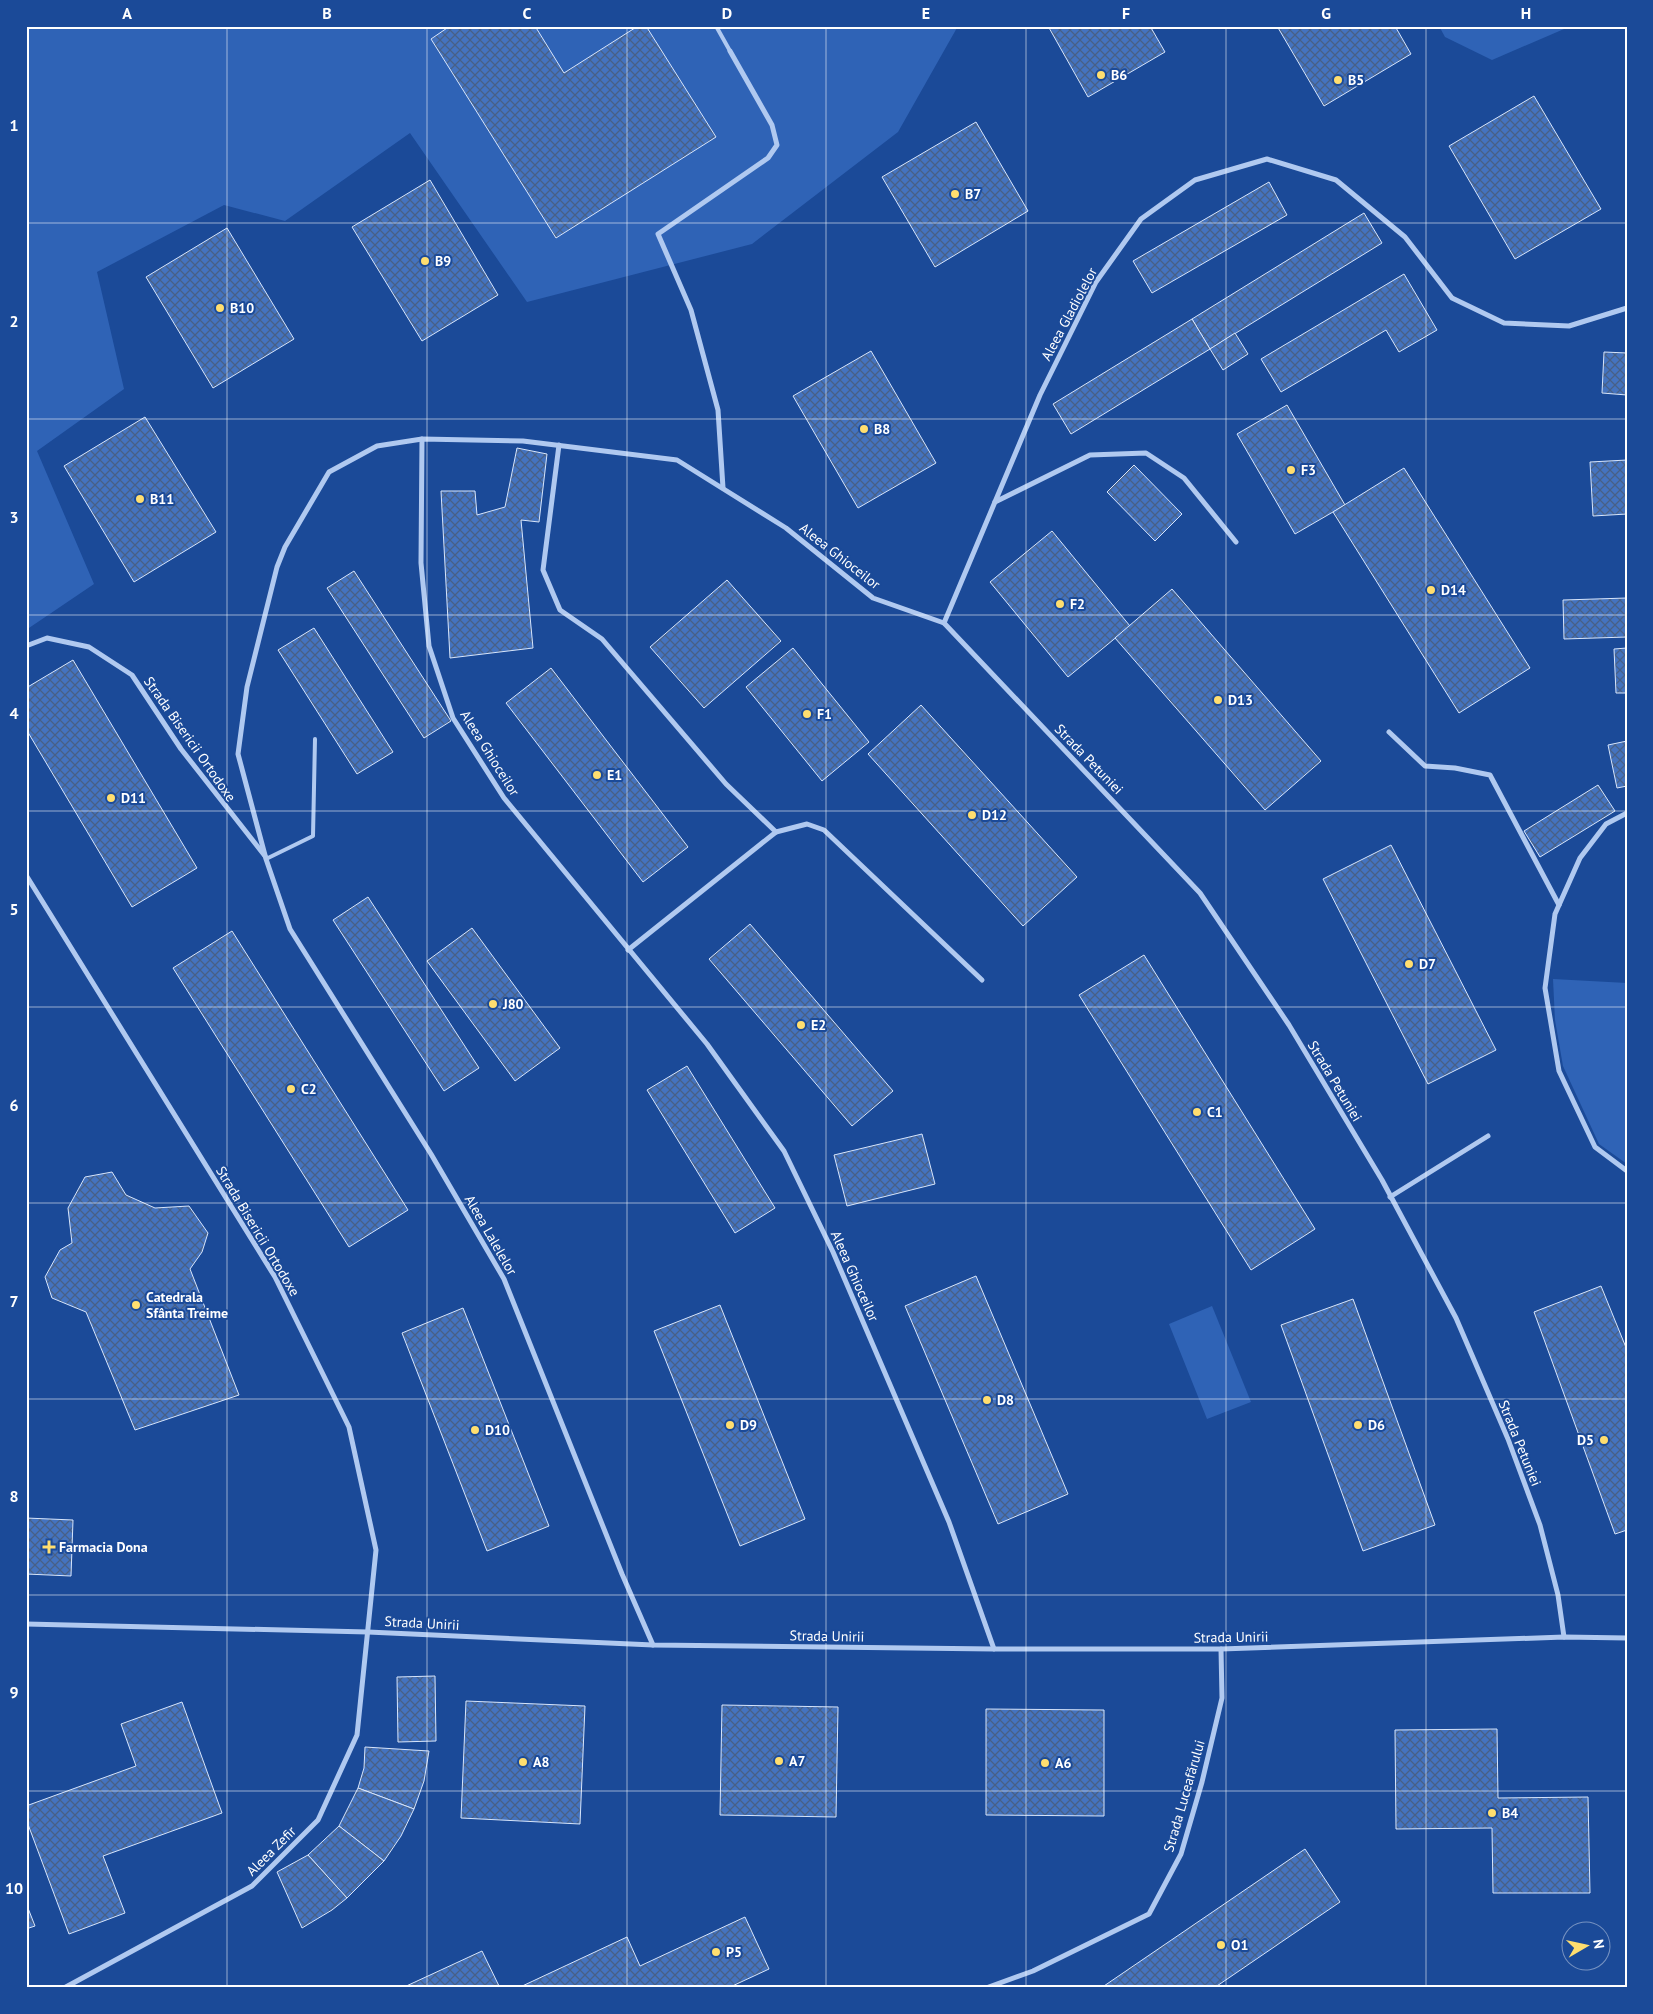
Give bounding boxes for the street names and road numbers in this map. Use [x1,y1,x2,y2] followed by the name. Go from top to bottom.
[1037,264,1101,364] street label: Aleea Gladiolelor
[796,519,884,593] street label: Aleea Ghioceilor
[140,673,240,805] street label: Strada Bisericii Ortodoxe
[456,707,524,799] street label: Aleea Ghioceilor
[1051,720,1127,798] street label: Strada Petuniei
[1304,1037,1366,1125] street label: Strada Petuniei
[212,1163,304,1299] street label: Strada Bisericii Ortodoxe
[461,1192,521,1279] street label: Aleea Lalelelor
[827,1228,883,1325] street label: Aleea Ghioceilor
[1495,1397,1545,1489] street label: Strada Petuniei
[384,1612,460,1634] street label: Strada Unirii
[789,1626,865,1646] street label: Strada Unirii
[1193,1627,1269,1647] street label: Strada Unirii
[1159,1738,1209,1854] street label: Strada Luceafărului
[242,1822,300,1880] street label: Aleea Zefir

